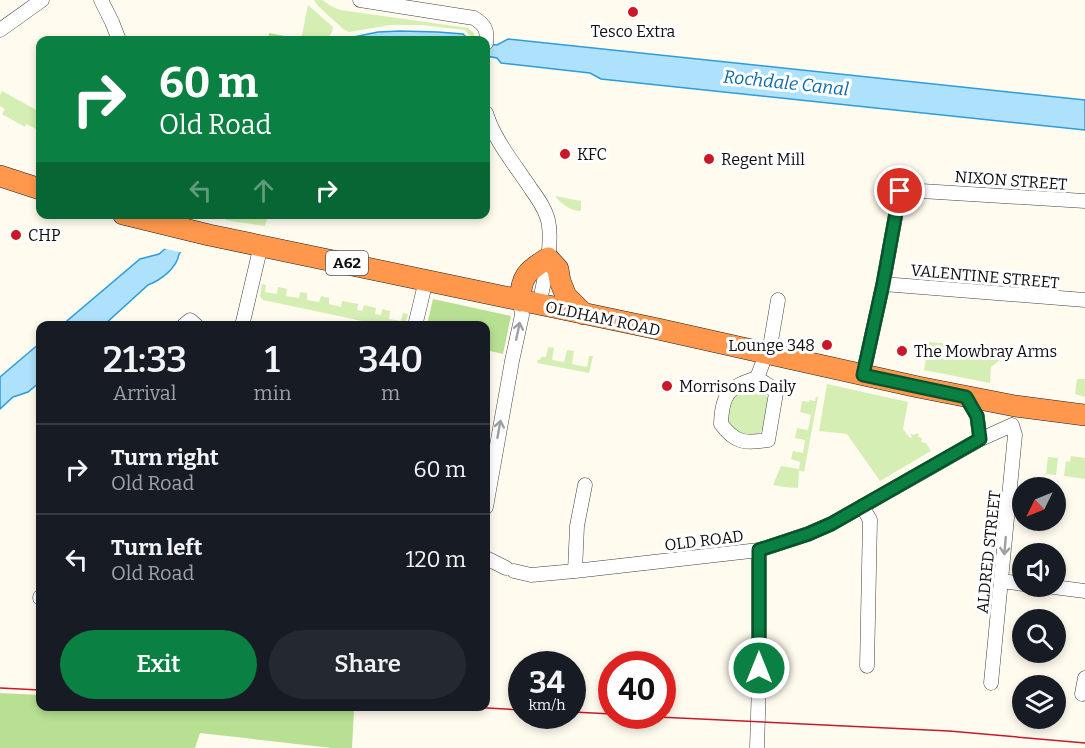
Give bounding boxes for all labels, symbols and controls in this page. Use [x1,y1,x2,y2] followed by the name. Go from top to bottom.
[626,5,640,19] marker: Tesco Extra
[591,22,675,41] place label: Tesco Extra
[159,58,258,108] text: 60 m
[60,60,138,138] icon: right
[722,65,850,101] water label: Rochdale Canal
[159,109,272,141] text: Old Road
[577,145,607,164] place label: KFC
[558,147,572,161] marker: KFC
[721,150,805,169] place label: Regent Mill
[702,152,716,166] marker: Regent Mill
[874,165,925,216] pin
[954,167,1068,194] street label: NIXON STREET
[184,174,217,207] icon: left
[247,174,280,207] icon: ahead
[310,174,343,207] icon: right
[883,174,916,207] icon: arrive
[28,226,61,245] place label: CHP
[9,228,23,242] marker: CHP
[326,251,368,275] road number: A62
[910,261,1060,292] street label: VALENTINE STREET
[544,297,662,340] street label: OLDHAM ROAD
[513,322,525,341] one-way arrow
[728,336,815,355] place label: Lounge 348
[103,338,187,382] text: 21:33
[265,338,280,382] text: 1
[358,338,423,382] text: 340
[820,338,834,352] marker: Lounge 348
[914,342,1057,361] place label: The Mowbray Arms
[895,344,909,358] marker: The Mowbray Arms
[679,377,797,396] place label: Morrisons Daily
[660,379,674,393] marker: Morrisons Daily
[113,381,176,405] text: Arrival
[254,381,291,405] text: min
[381,381,400,405] text: m
[494,420,505,439] one-way arrow
[111,444,219,471] text: Turn right
[60,453,93,486] icon: right
[414,456,466,483] text: 60 m
[111,471,194,495] text: Old Road
[1012,477,1066,531] north arrow
[1012,477,1066,729] map controls
[973,490,1004,614] street label: ALDRED STREET
[663,526,745,555] street label: OLD ROAD
[111,534,203,561] text: Turn left
[999,535,1010,555] one-way arrow
[60,543,93,576] icon: left
[1012,543,1066,597] button: sound
[406,546,466,573] text: 120 m
[111,561,194,585] text: Old Road
[1012,609,1066,663] button: search
[60,630,257,699] button: Exit
[269,630,466,699] button: Share
[727,636,791,700] position arrow
[598,651,676,729] speed limit sign: 40
[529,665,565,701] text: 34
[1012,675,1066,729] button: layers
[528,696,566,714] text: km/h

